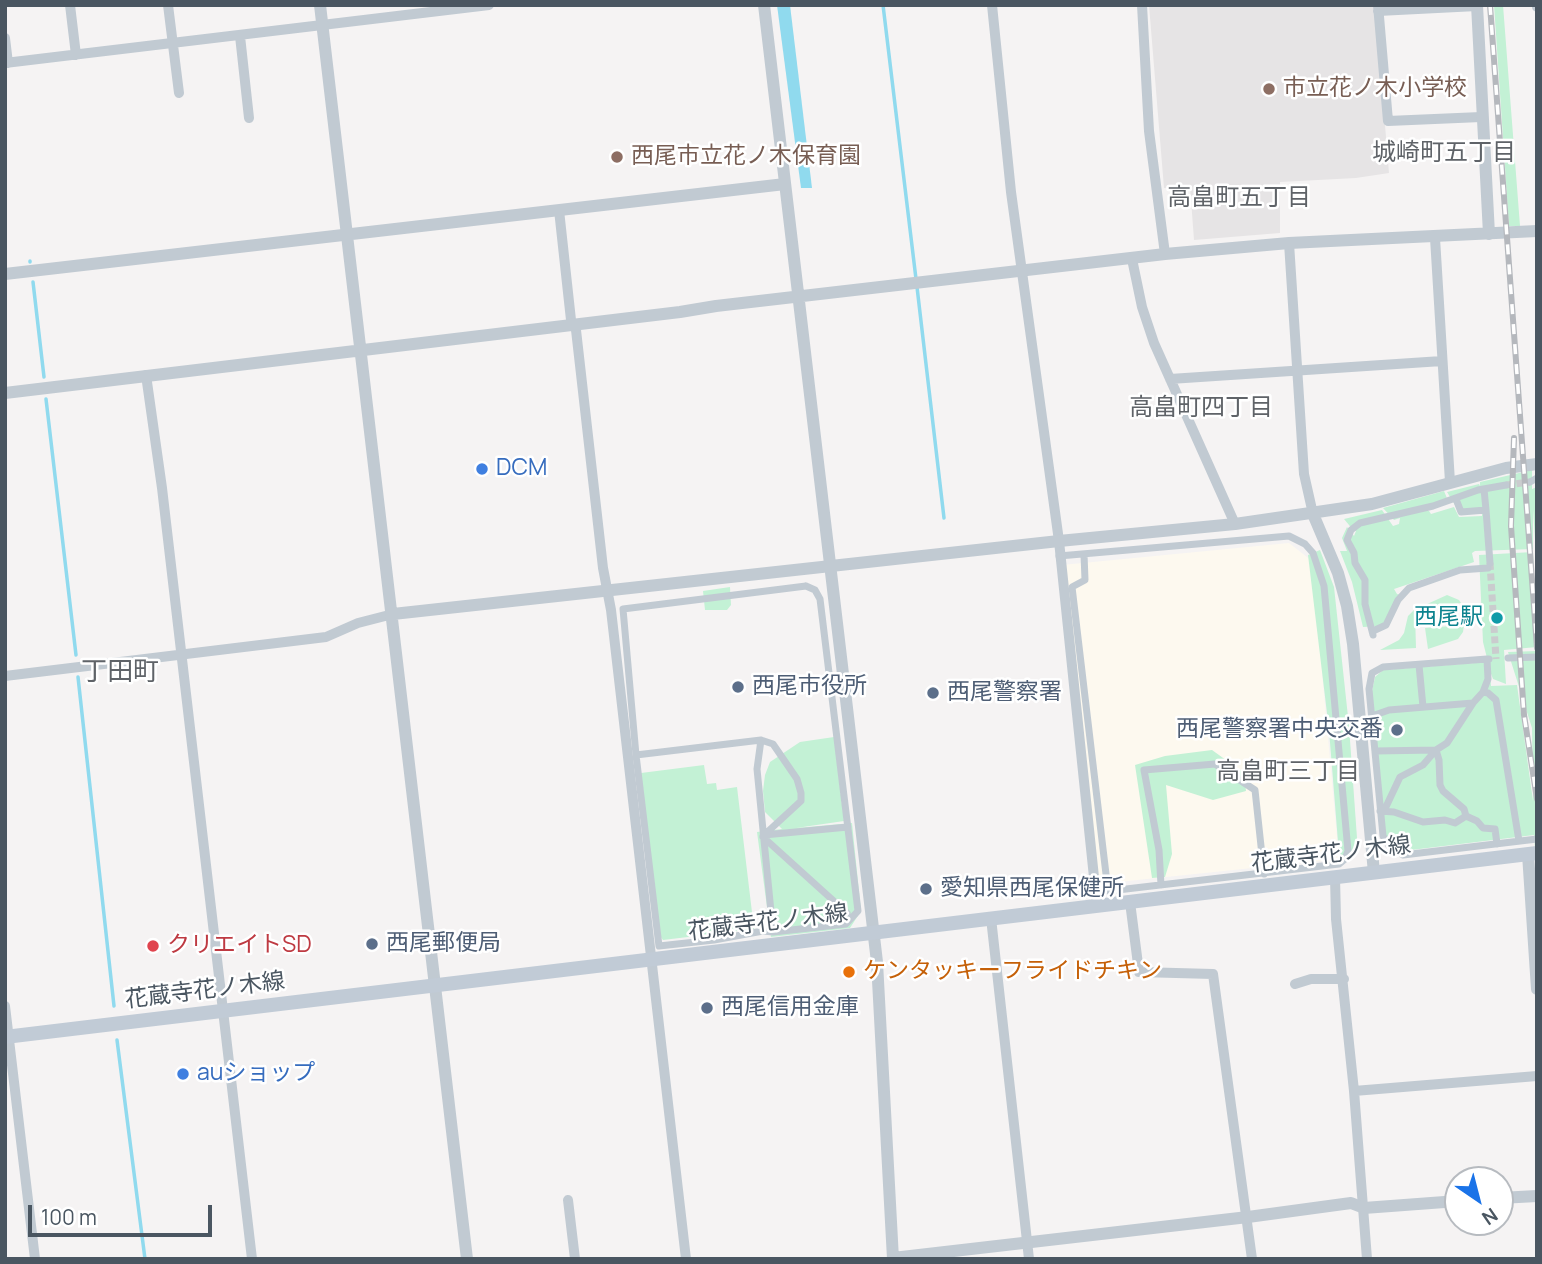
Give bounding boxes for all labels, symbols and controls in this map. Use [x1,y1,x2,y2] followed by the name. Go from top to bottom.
[1283,75,1467,103] place label: 市立花ノ木小学校
[1261,81,1277,97] marker: 市立花ノ木小学校
[1372,139,1516,167] district label: 城崎町五丁目
[631,143,861,171] place label: 西尾市立花ノ木保育園
[609,149,625,165] marker: 西尾市立花ノ木保育園
[1167,184,1311,212] district label: 高畠町五丁目
[1129,394,1273,422] district label: 高畠町四丁目
[496,455,547,483] place label: DCM
[474,461,490,477] marker: DCM
[1414,604,1483,632] place label: 西尾駅
[1489,610,1505,626] marker: 西尾駅
[81,657,159,689] district label: 丁田町
[752,673,867,701] place label: 西尾市役所
[730,679,746,695] marker: 西尾市役所
[947,679,1062,707] place label: 西尾警察署
[925,685,941,701] marker: 西尾警察署
[1176,716,1383,744] place label: 西尾警察署中央交番
[1389,722,1405,738] marker: 西尾警察署中央交番
[1216,758,1360,786] district label: 高畠町三丁目
[1249,831,1413,879] street label: 花蔵寺花ノ木線
[940,875,1124,903] place label: 愛知県西尾保健所
[918,881,934,897] marker: 愛知県西尾保健所
[686,899,850,947] street label: 花蔵寺花ノ木線
[386,930,501,958] place label: 西尾郵便局
[167,932,312,960] place label: クリエイトSD
[364,936,380,952] marker: 西尾郵便局
[145,938,161,954] marker: クリエイトSD
[863,958,1162,986] place label: ケンタッキーフライドチキン
[841,964,857,980] marker: ケンタッキーフライドチキン
[123,967,287,1015] street label: 花蔵寺花ノ木線
[721,994,859,1022] place label: 西尾信用金庫
[699,1000,715,1016] marker: 西尾信用金庫
[197,1060,315,1088] place label: auショップ
[175,1066,191,1082] marker: auショップ
[1444,1166,1514,1236] north arrow
[32,1190,215,1234] scale bar
[1477,1202,1503,1231] text: N
[41,1203,97,1231] text: 100 m

